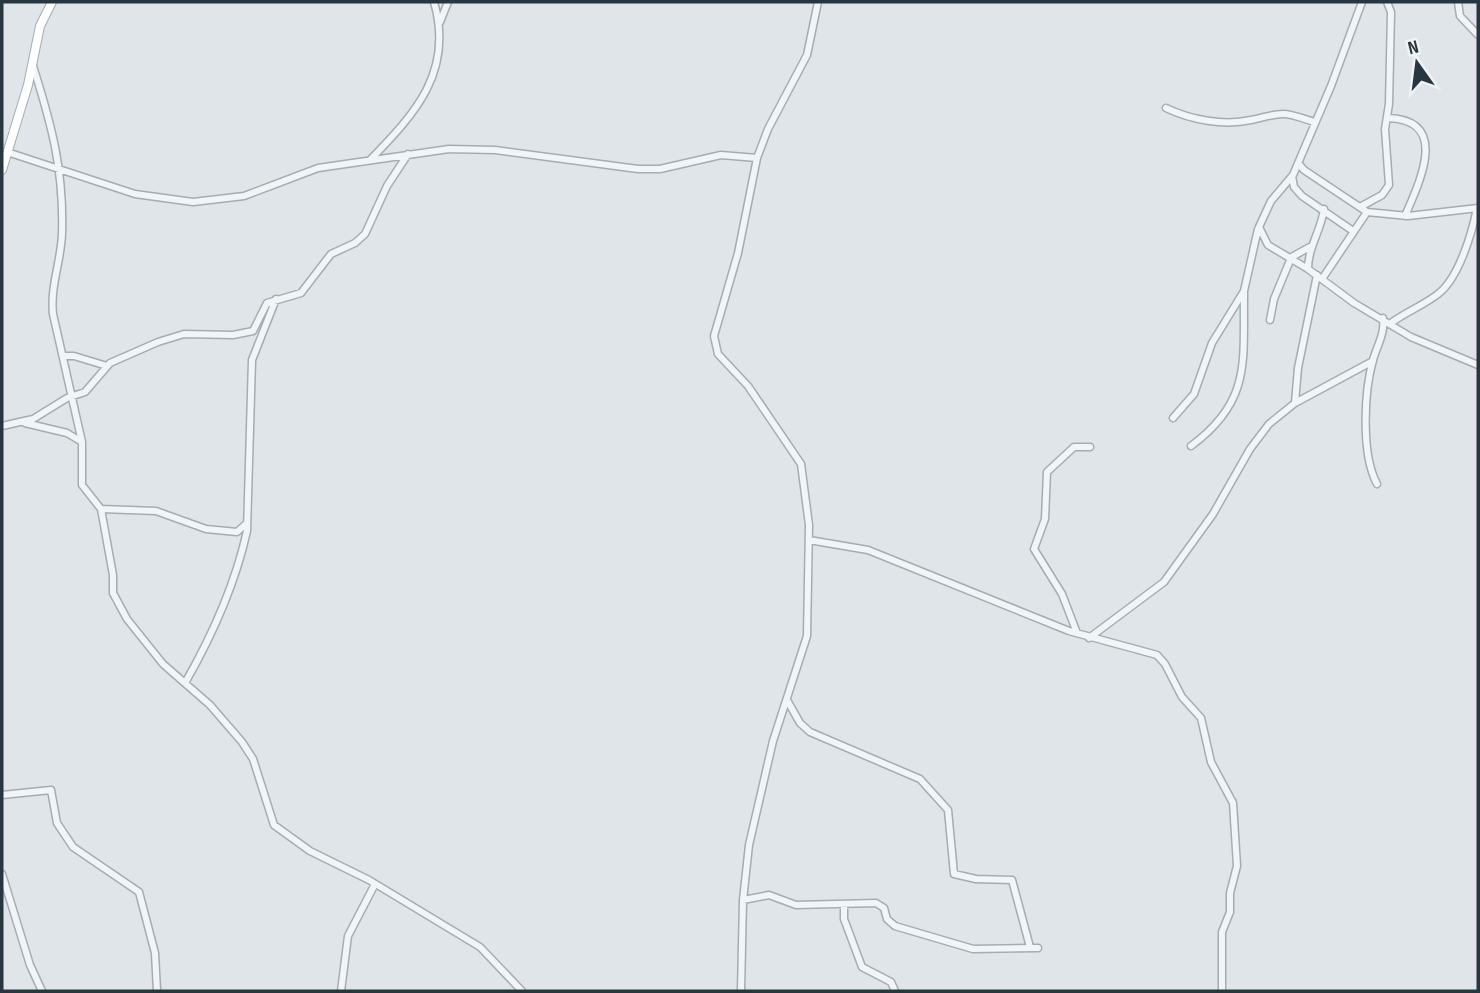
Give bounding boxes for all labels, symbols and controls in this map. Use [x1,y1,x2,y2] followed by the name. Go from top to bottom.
[1382,28,1452,98] north arrow
[1406,36,1421,60] text: N

